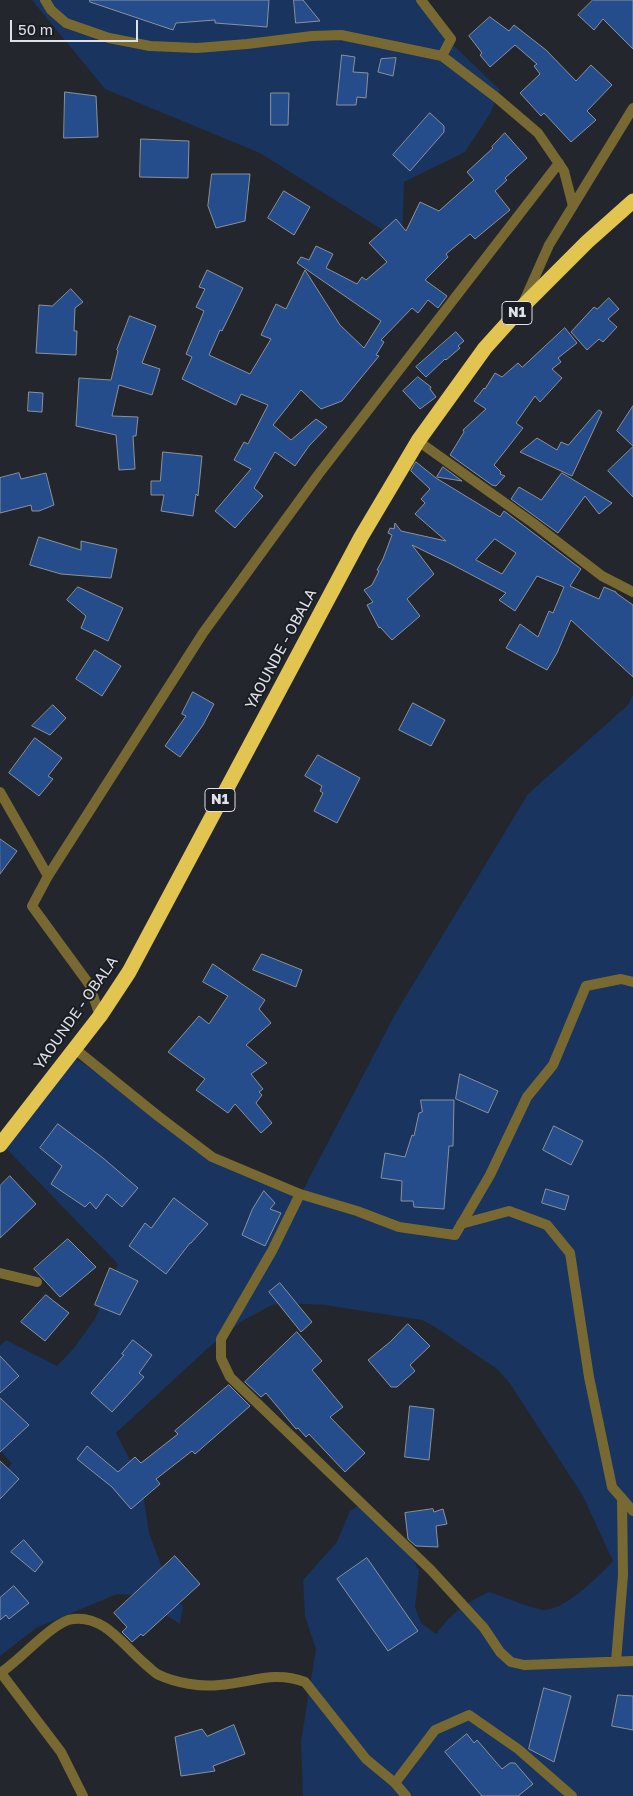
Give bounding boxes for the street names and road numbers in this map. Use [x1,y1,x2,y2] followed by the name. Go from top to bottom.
[502,302,532,324] road number: N1
[242,586,320,712] street label: YAOUNDE - OBALA
[205,788,235,812] road number: N1
[30,953,122,1073] street label: YAOUNDE - OBALA

